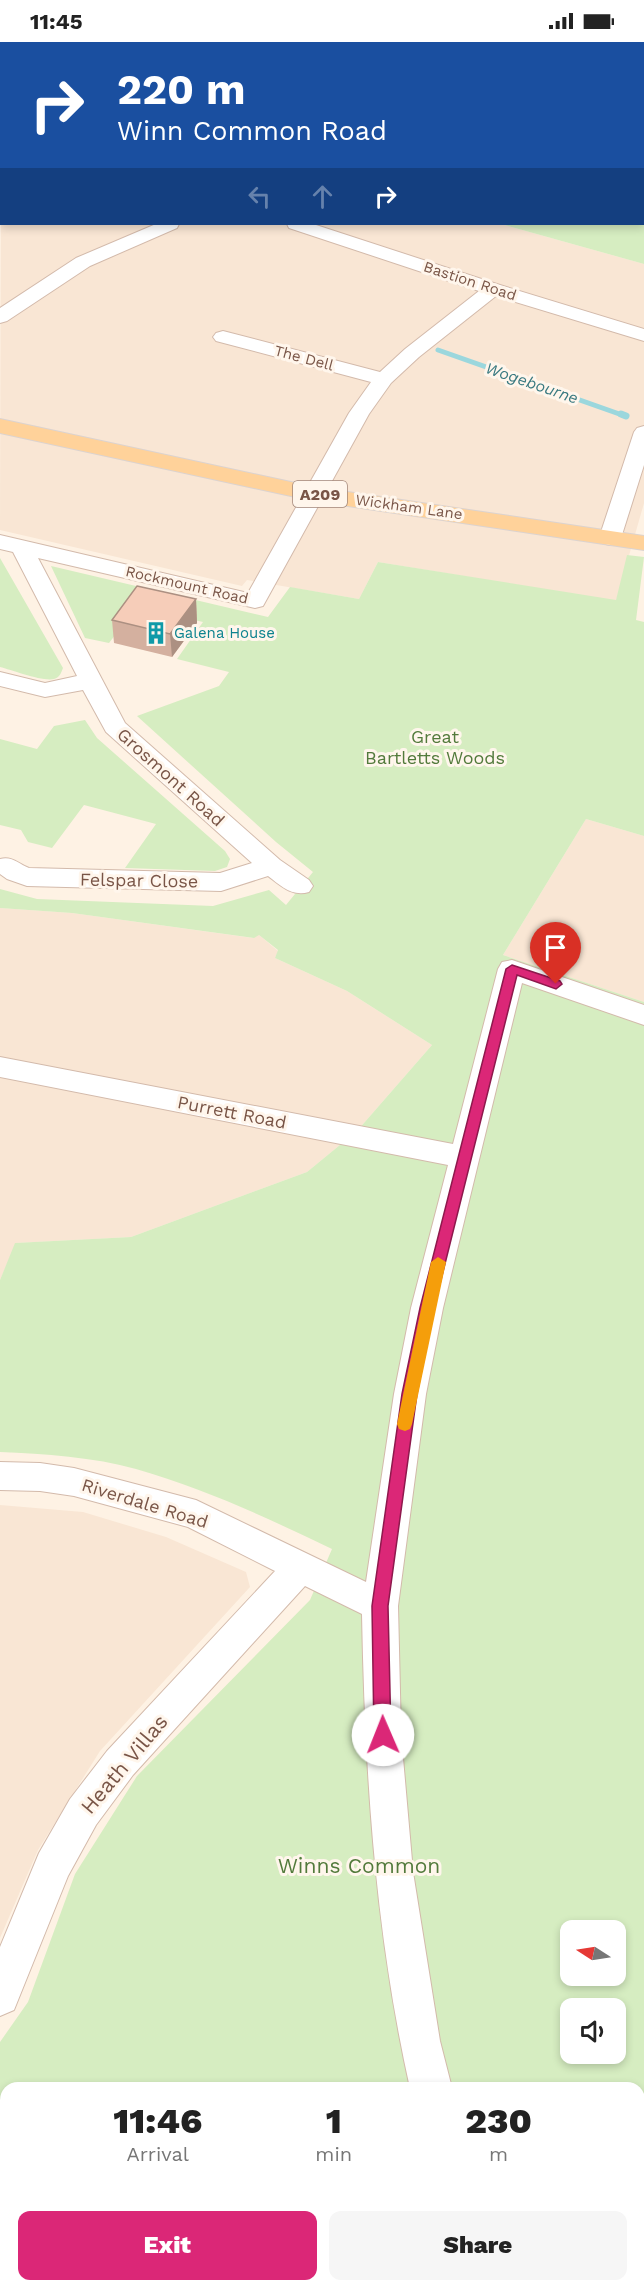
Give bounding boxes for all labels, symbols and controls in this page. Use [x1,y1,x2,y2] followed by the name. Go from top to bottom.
[30,9,83,34] text: 11:45
[117,65,246,114] text: 220 m
[18,66,96,144] icon: right
[117,115,387,147] text: Winn Common Road
[243,180,276,213] icon: left
[306,180,339,213] icon: ahead
[369,180,402,213] icon: right
[421,258,519,304] street label: Bastion Road
[272,341,336,375] street label: The Dell
[483,358,581,408] water label: Wogebourne
[293,481,347,507] road number: A209
[354,491,464,523] street label: Wickham Lane
[124,562,250,608] street label: Rockmount Road
[143,620,169,646] building icon: Galena House
[174,624,275,642] place label: Galena House
[113,723,229,831] street label: Grosmont Road
[365,726,505,768] park label: Great Bartletts Woods
[80,868,198,892] street label: Felspar Close
[530,922,581,984] pin
[539,931,572,964] icon: arrive
[176,1091,288,1133] street label: Purrett Road
[79,1474,211,1532] street label: Riverdale Road
[351,1703,415,1767] position arrow
[75,1709,173,1819] street label: Heath Villas
[278,1853,440,1878] park label: Winns Common
[560,1920,626,1986] north arrow
[560,1920,626,2064] map controls
[560,1998,626,2064] button: sound
[113,2100,202,2142] text: 11:46
[326,2100,342,2142] text: 1
[465,2100,532,2142] text: 230
[126,2142,189,2166] text: Arrival
[315,2142,352,2166] text: min
[489,2142,508,2166] text: m
[18,2211,317,2280] button: Exit
[329,2211,627,2280] button: Share

